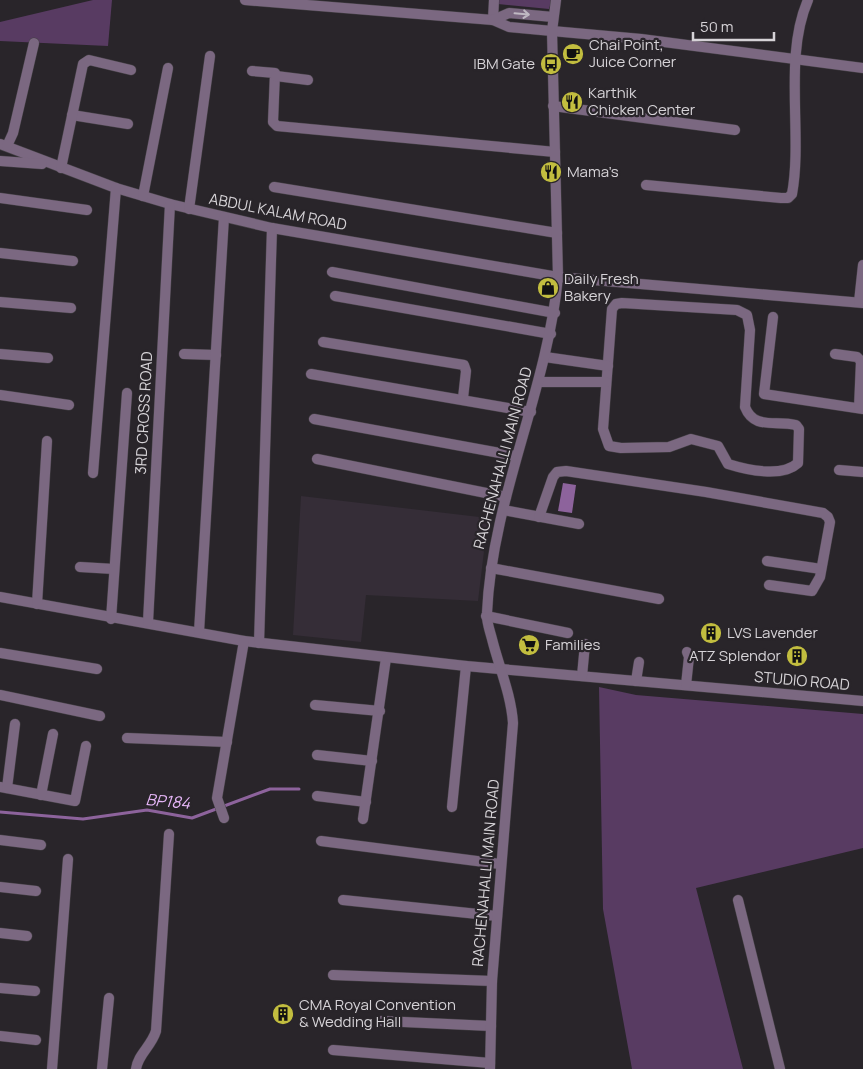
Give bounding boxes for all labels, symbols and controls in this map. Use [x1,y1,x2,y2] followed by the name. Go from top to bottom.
[514,9,530,19] one-way arrow
[693,10,774,42] scale bar
[700,16,734,37] text: 50 m
[589,34,677,72] place label: Chai Point, Juice Corner
[561,42,585,66] cafe icon: Chai Point, Juice Corner
[539,52,563,76] bus stop icon: IBM Gate
[473,53,535,74] place label: IBM Gate
[588,82,696,120] place label: Karthik Chicken Center
[560,90,584,114] restaurant icon: Karthik Chicken Center
[539,160,563,184] restaurant icon: Mama’s
[567,161,619,182] place label: Mama’s
[207,188,349,235] street label: ABDUL KALAM ROAD
[564,268,639,306] place label: Daily Fresh Bakery
[536,276,560,300] shop icon: Daily Fresh Bakery
[130,351,157,475] street label: 3RD CROSS ROAD
[468,364,537,551] street label: RACHENAHALLI MAIN ROAD
[699,621,723,645] building icon: LVS Lavender
[727,622,819,643] place label: LVS Lavender
[517,633,541,657] supermarket icon: Families
[545,634,601,655] place label: Families
[785,644,809,668] building icon: ATZ Splendor
[689,645,782,666] place label: ATZ Splendor
[753,666,851,695] street label: STUDIO ROAD
[467,778,504,968] street label: RACHENAHALLI MAIN ROAD
[145,788,192,814] water label: BP184
[299,994,456,1032] place label: CMA Royal Convention & Wedding Hall
[271,1002,295,1026] building icon: CMA Royal Convention & Wedding Hall

